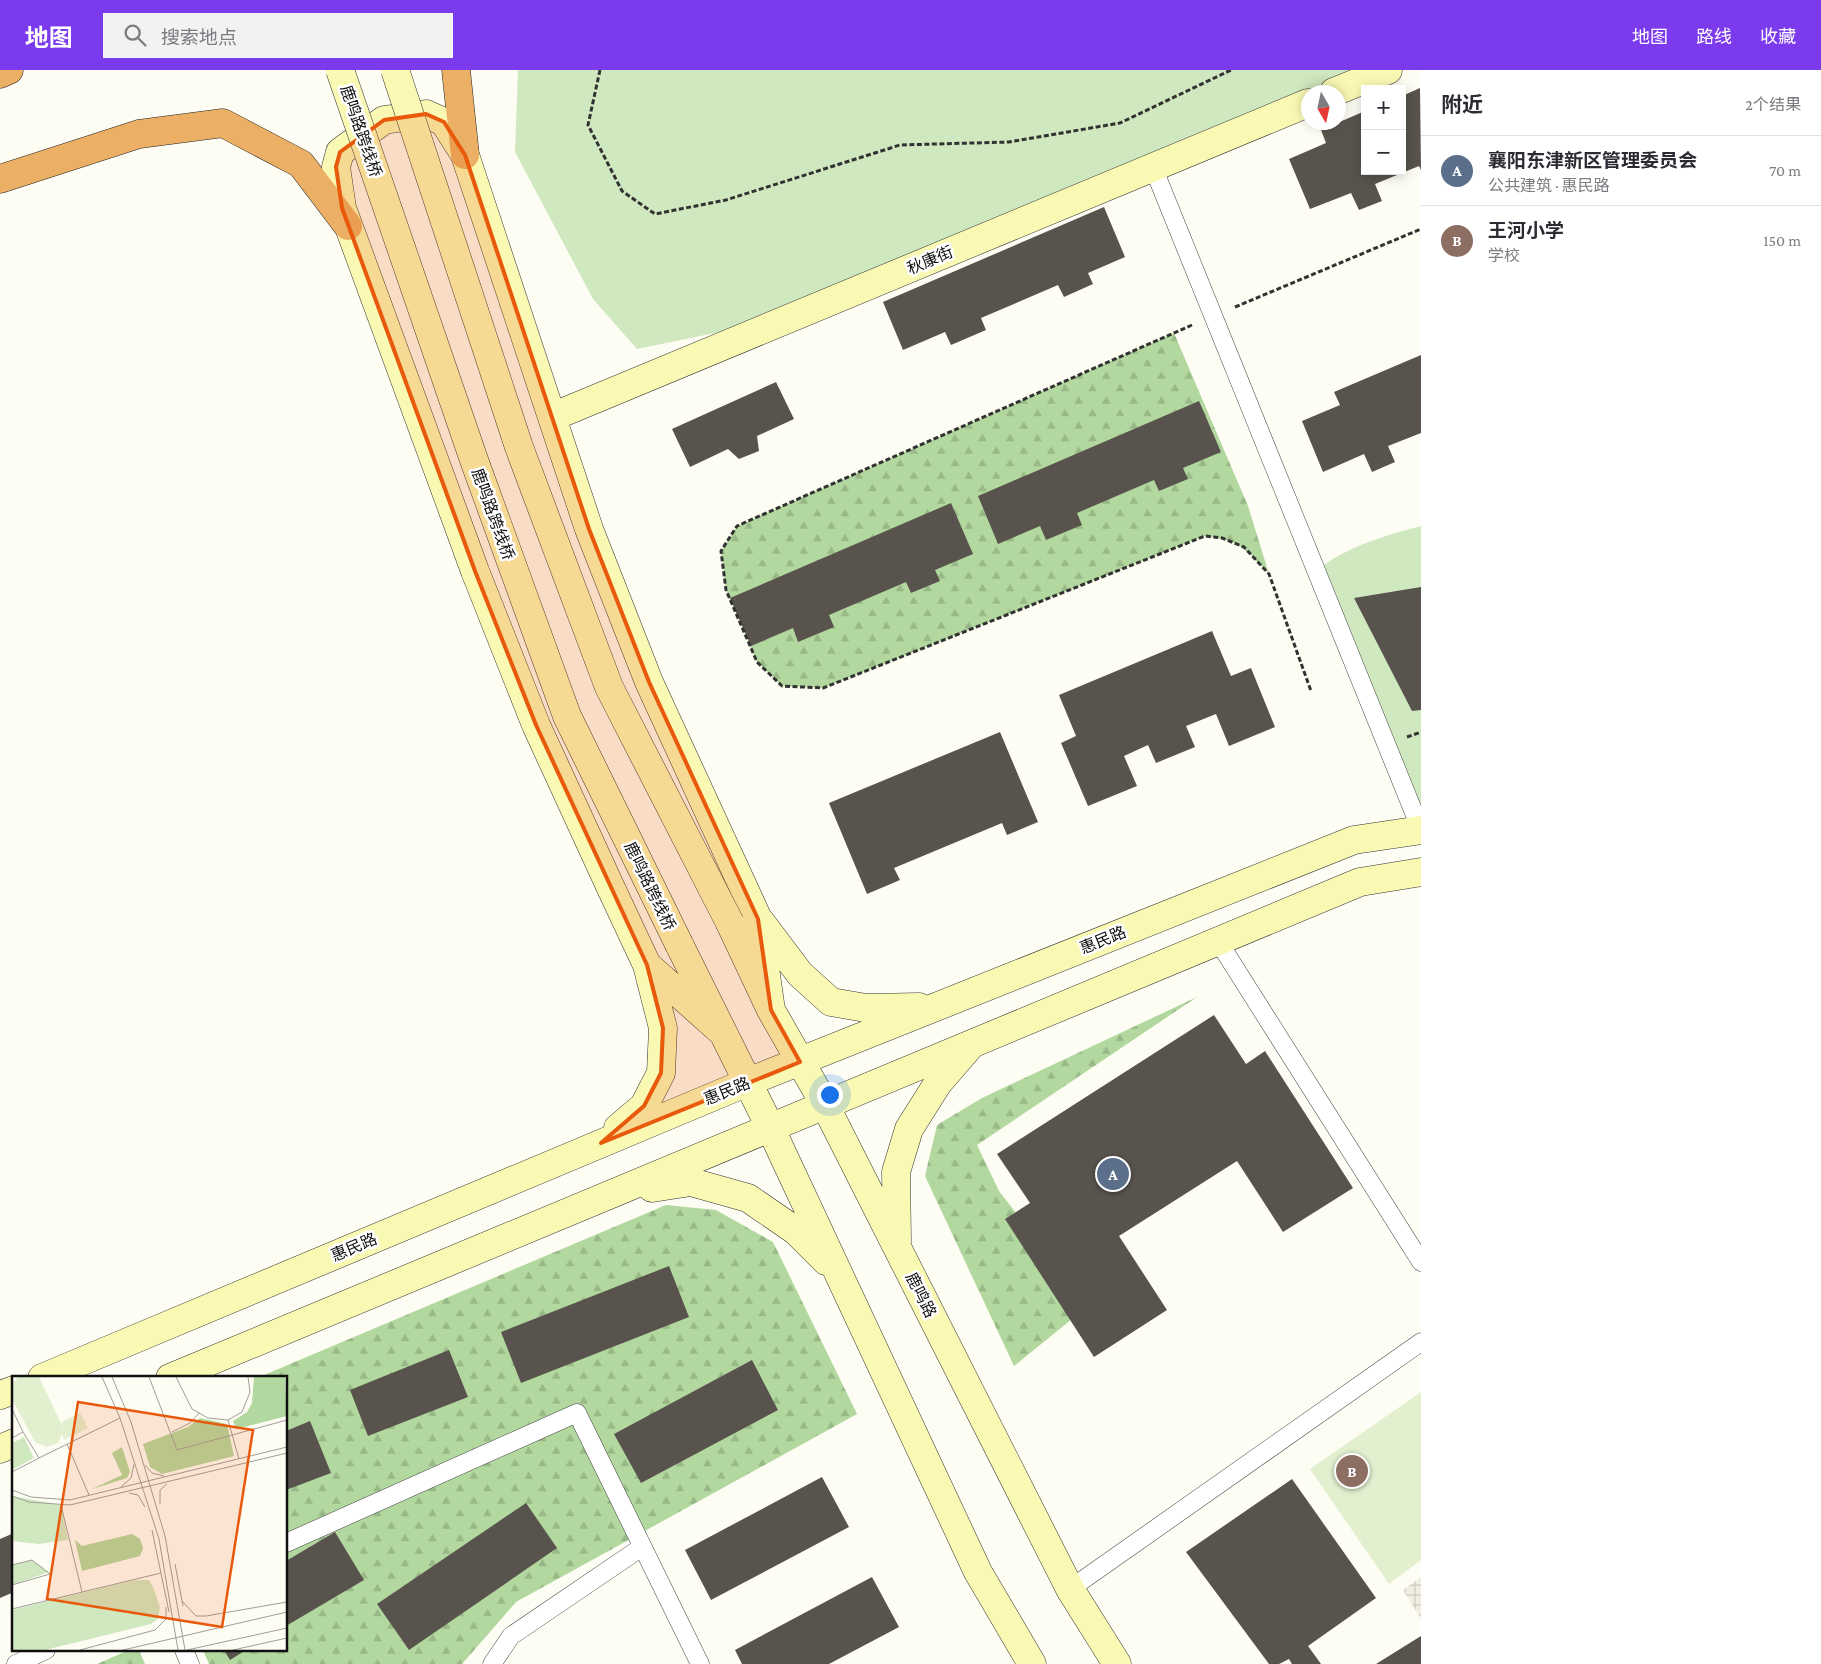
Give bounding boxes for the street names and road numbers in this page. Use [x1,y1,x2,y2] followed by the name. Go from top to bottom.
[337,83,385,179] street label: 鹿鸣路跨线桥
[905,243,955,277] street label: 秋康街
[469,466,517,562] street label: 鹿鸣路跨线桥
[621,839,679,933] street label: 鹿鸣路跨线桥
[1078,923,1128,957] street label: 惠民路
[702,1074,752,1108] street label: 惠民路
[329,1230,379,1264] street label: 惠民路
[903,1270,939,1320] street label: 鹿鸣路

